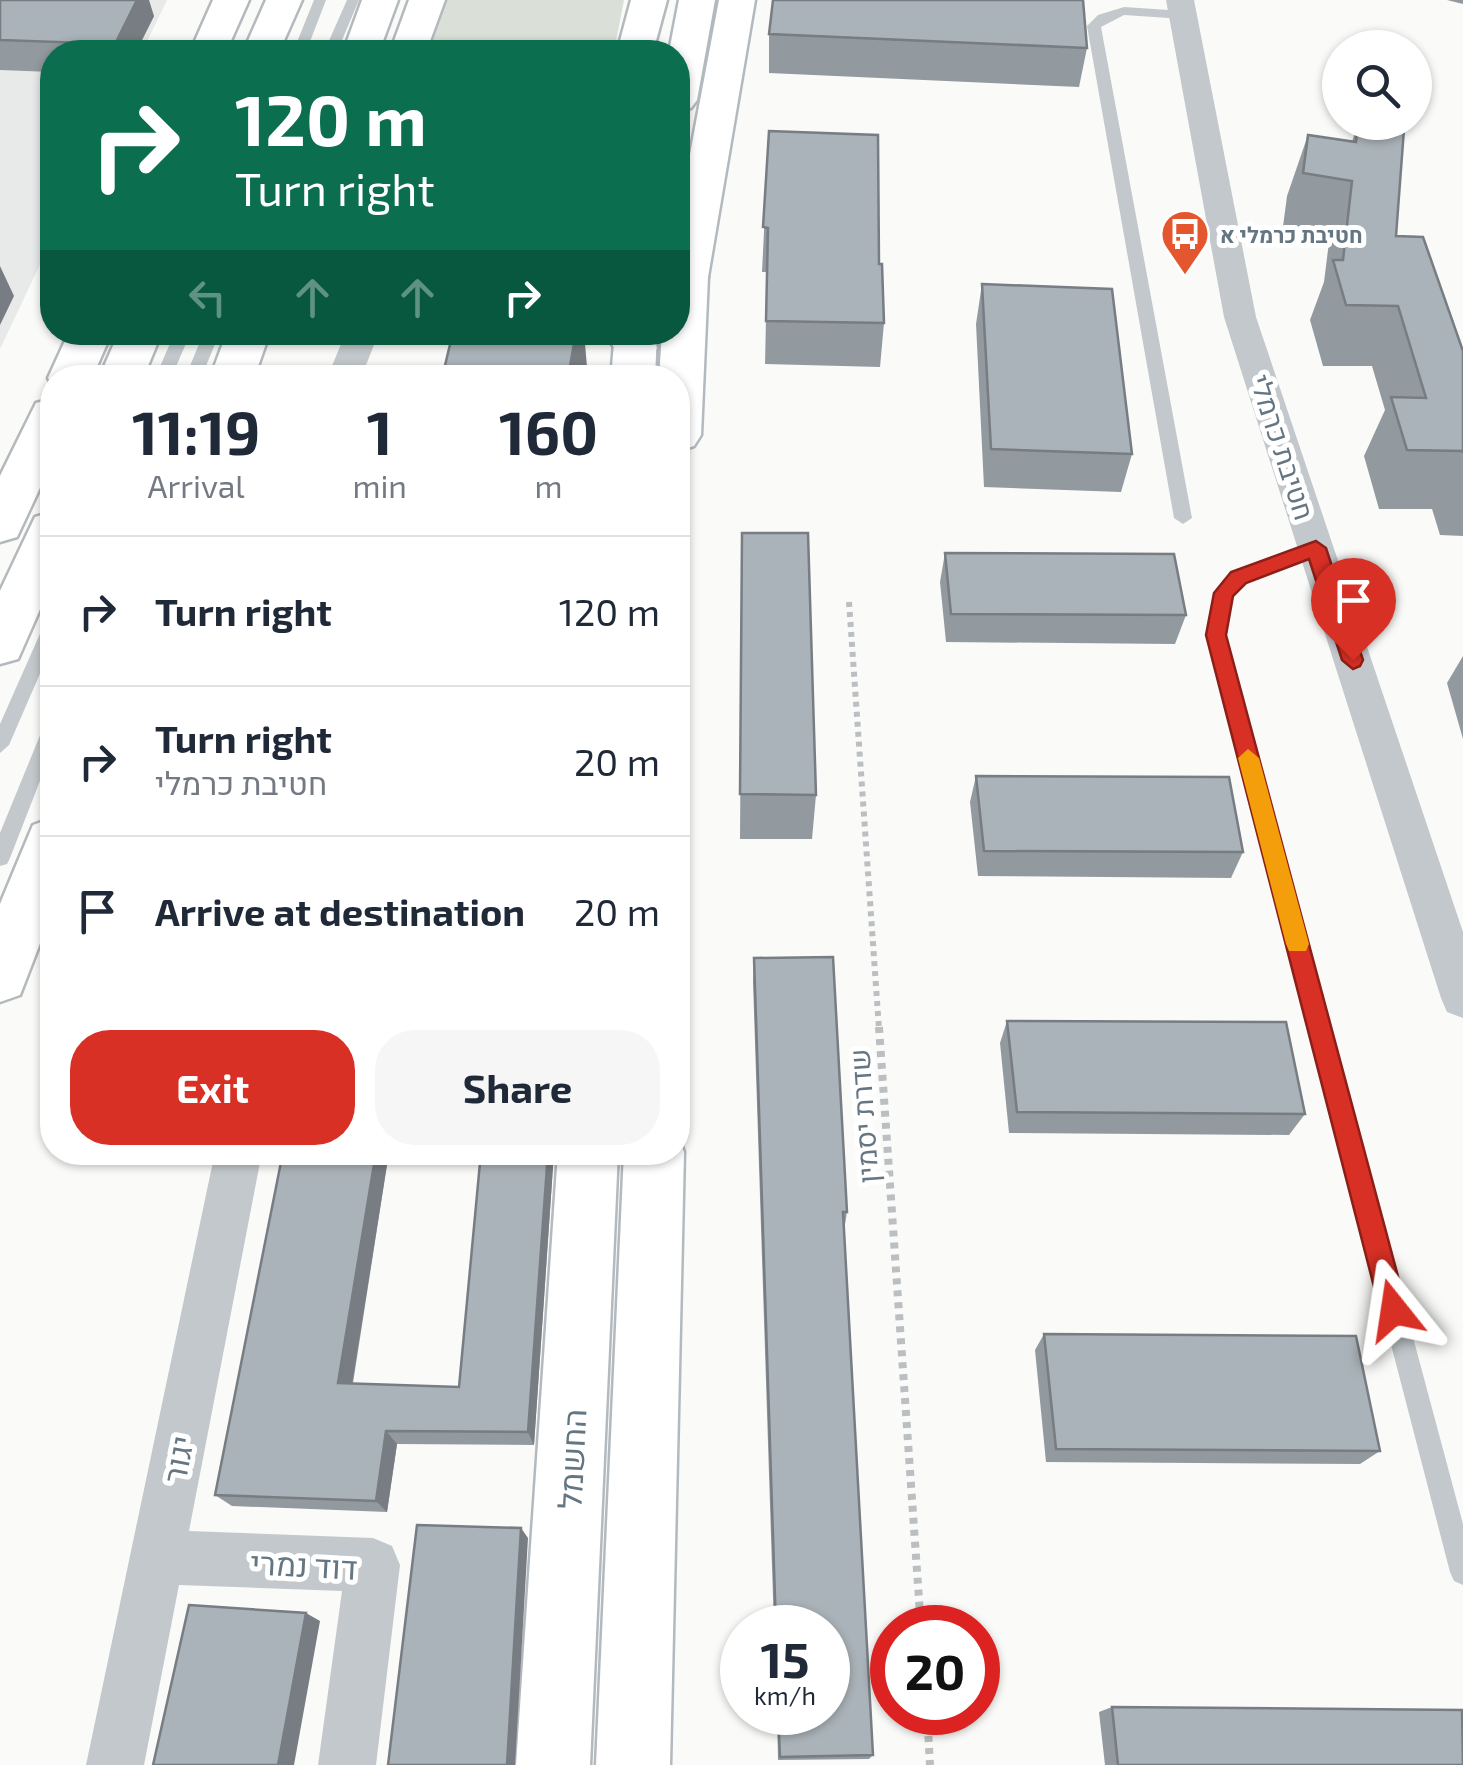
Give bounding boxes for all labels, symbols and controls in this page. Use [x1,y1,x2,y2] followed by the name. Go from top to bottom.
[1322,30,1432,140] map controls
[1322,30,1432,140] button: search
[235,76,427,160] text: 120 m
[70,80,200,210] icon: right
[235,161,435,215] text: Turn right
[1159,208,1211,276] bus stop icon: חטיבת כרמלי א
[1220,221,1363,247] place label: חטיבת כרמלי א
[180,270,235,325] icon: left
[285,270,340,325] icon: ahead
[390,270,445,325] icon: ahead
[495,270,550,325] icon: right
[1244,370,1322,524] street label: חטיבת כרמלי
[132,395,261,467] text: 11:19
[367,395,393,467] text: 1
[499,395,598,467] text: 160
[148,466,245,504] text: Arrival
[352,466,407,504] text: min
[534,466,562,504] text: m
[1311,558,1396,661] pin
[1326,573,1381,628] icon: arrive
[70,584,125,639] icon: right
[155,588,332,634] text: Turn right
[559,588,660,634] text: 120 m
[155,715,332,761] text: Turn right
[70,734,125,789] icon: right
[574,738,660,784] text: 20 m
[155,763,327,801] text: חטיבת כרמלי
[70,884,125,939] icon: arrive
[155,888,525,934] text: Arrive at destination
[574,888,660,934] text: 20 m
[70,1030,355,1145] button: Exit
[375,1030,660,1145] button: Share
[841,1048,885,1184] street label: שדרת יסמין
[1342,1258,1446,1362] position arrow
[549,1408,593,1510] street label: החשמל
[154,1432,200,1486] street label: יגור
[249,1542,359,1586] street label: דוד נמרי
[870,1605,1000,1735] speed limit sign: 20
[760,1628,810,1688] text: 15
[754,1680,816,1710] text: km/h

